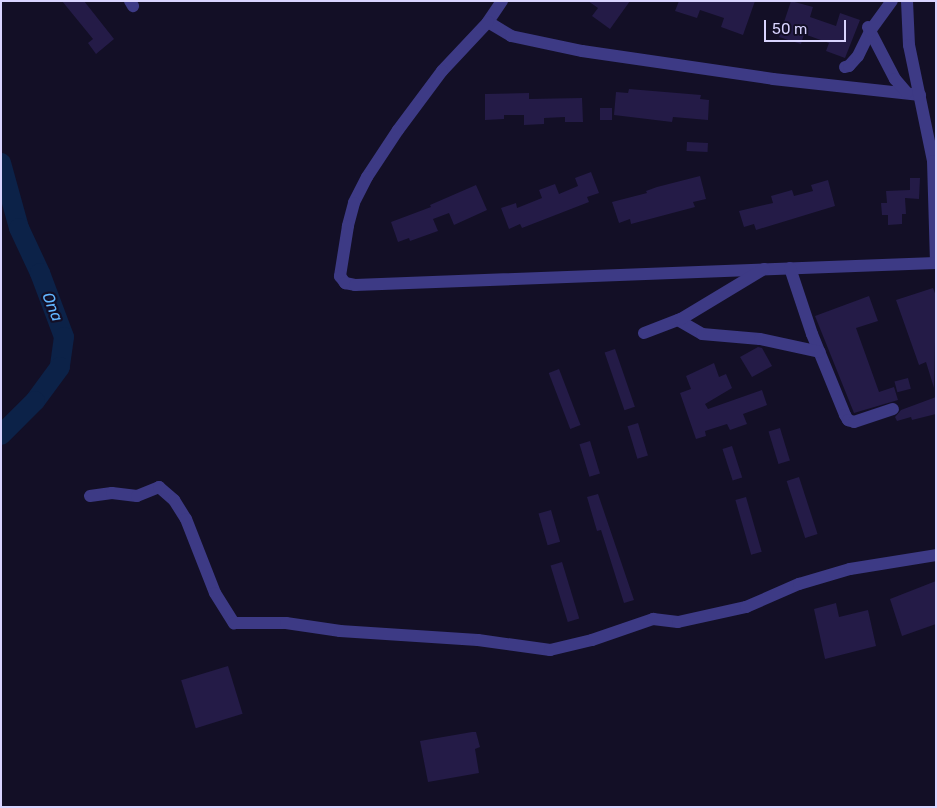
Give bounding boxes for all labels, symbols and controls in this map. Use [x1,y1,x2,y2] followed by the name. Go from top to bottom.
[767,10,850,42] scale bar
[772,20,807,38] text: 50 m
[37,290,67,324] water label: Ona

